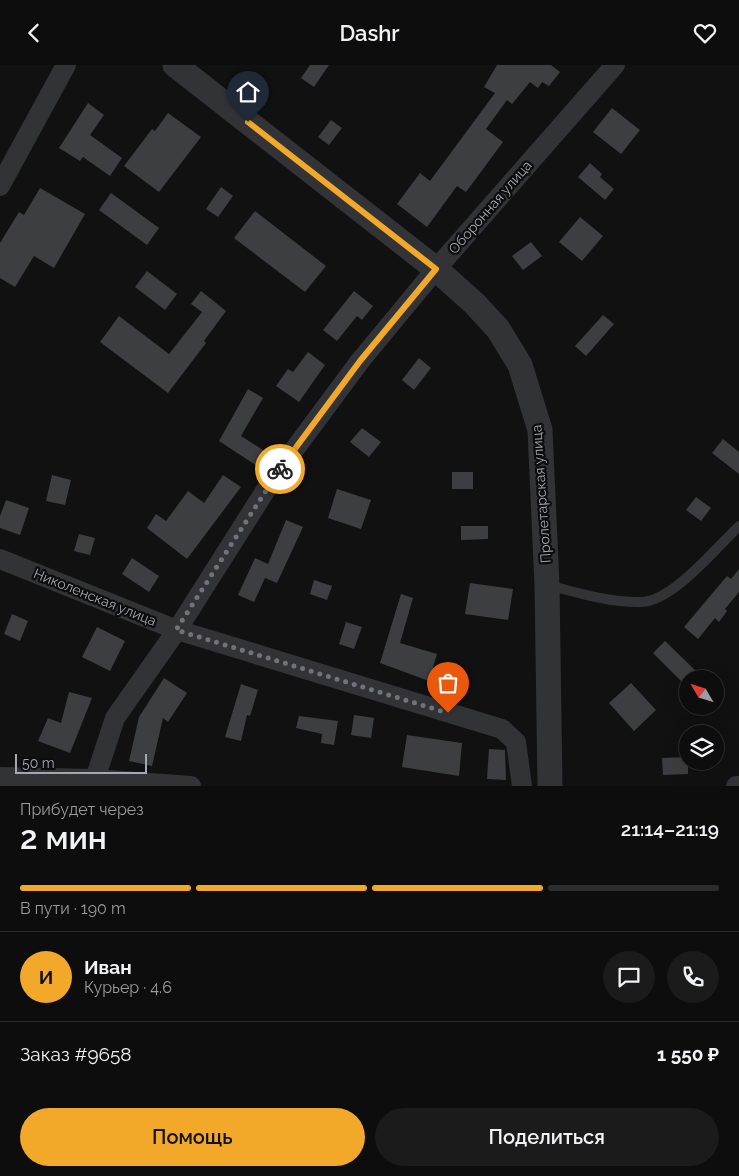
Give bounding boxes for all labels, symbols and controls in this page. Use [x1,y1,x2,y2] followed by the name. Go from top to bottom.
[20,19,48,47] icon: back
[691,19,719,47] icon: heart
[339,20,400,46] text: Dashr
[227,71,269,122] pin
[234,78,262,106] icon: home
[445,157,535,257] street label: Оборонная улица
[528,424,554,564] street label: Пролетарская улица
[255,444,305,494] courier
[266,455,294,483] icon: bike
[31,565,159,629] street label: Николенская улица
[427,662,469,713] pin
[434,669,462,697] icon: bag
[679,670,724,715] north arrow
[679,670,724,770] map controls
[679,725,724,770] button: layers
[15,751,148,774] scale bar
[22,755,55,771] text: 50 m
[20,800,144,819] text: Прибудет через
[621,818,719,840] text: 21:14–21:19
[20,819,107,856] text: 2 мин
[20,899,126,918] text: В пути · 190 m
[603,951,655,1003] button: chat
[667,951,719,1003] button: phone
[84,956,132,978] text: Иван
[39,966,53,988] text: И
[84,978,172,997] text: Курьер · 4.6
[20,1043,132,1065] text: Заказ #9658
[657,1043,719,1065] text: 1 550 ₽
[20,1108,365,1166] button: Помощь
[375,1108,719,1166] button: Поделиться

